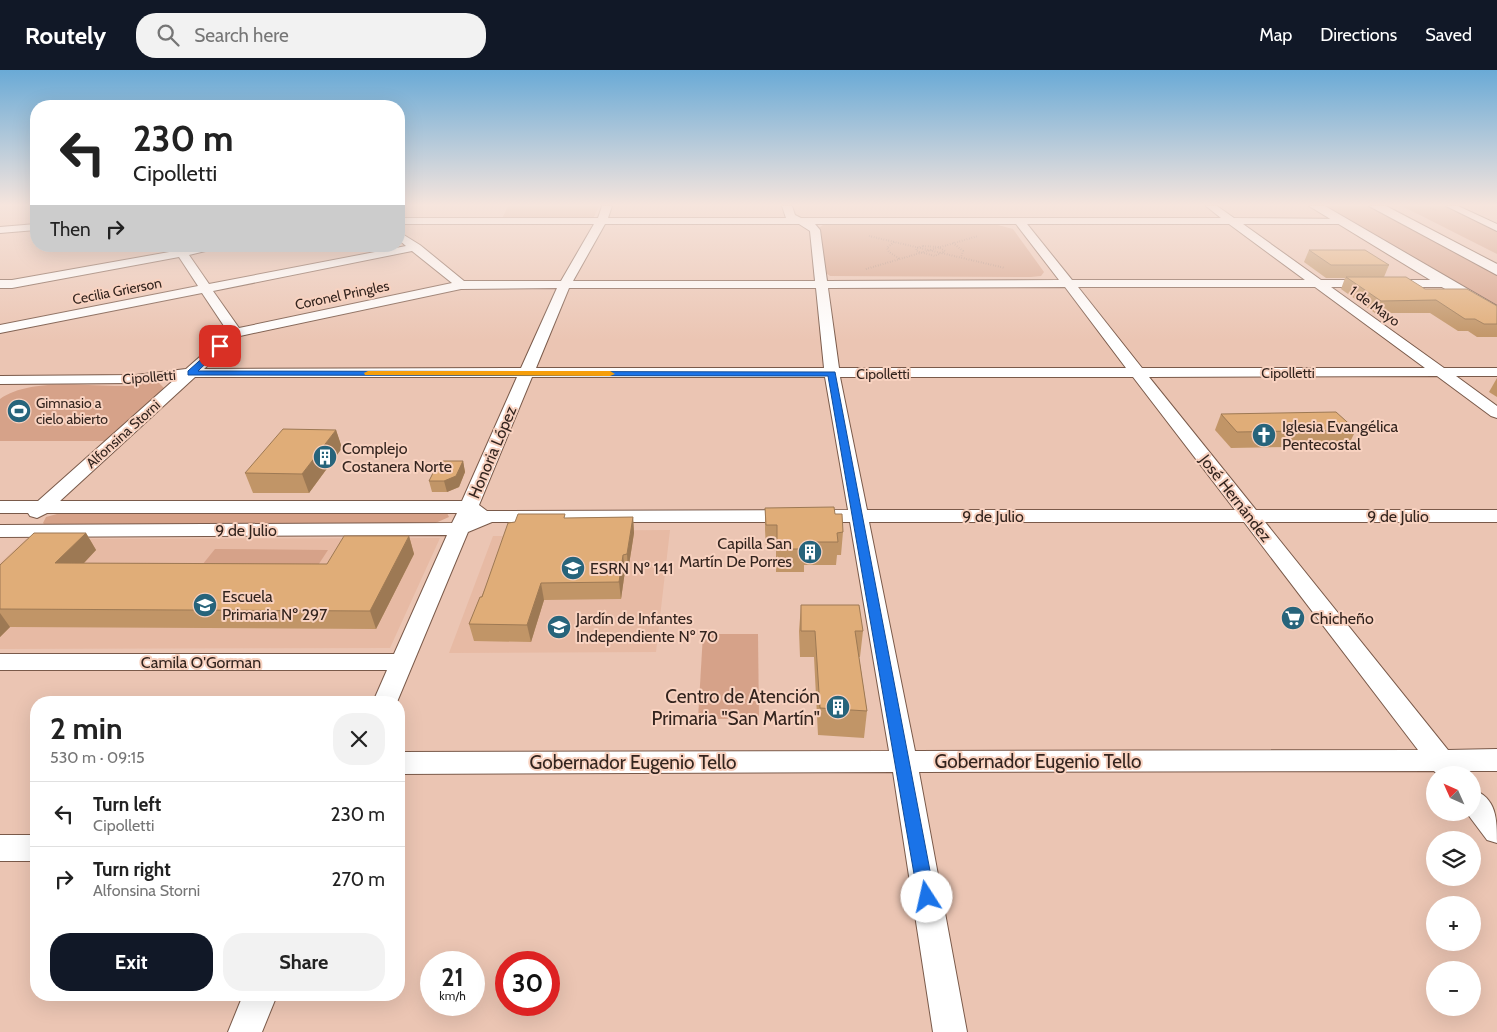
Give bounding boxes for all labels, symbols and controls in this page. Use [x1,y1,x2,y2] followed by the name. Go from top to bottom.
[136,13,486,58] search box
[25,21,106,50] text: Routely
[154,21,182,49] icon: search
[194,24,289,47] text: Search here
[1259,24,1292,46] text: Map
[1320,24,1397,46] text: Directions
[1425,24,1472,46] text: Saved
[133,117,233,160] text: 230 m
[50,120,115,185] icon: left
[133,160,217,187] text: Cipolletti
[101,215,129,243] icon: right
[50,218,91,241] text: Then
[71,273,163,308] street label: Cecilia Grierson
[293,276,391,314] street label: Coronel Pringles
[1346,282,1404,331] street label: 1 de Mayo
[199,325,241,367] pin
[206,332,234,360] icon: arrive
[1261,364,1315,382] street label: Cipolletti
[856,365,910,383] street label: Cipolletti
[121,366,177,388] street label: Cipolletti
[36,394,108,428] place label: Gimnasio a cielo abierto
[82,396,164,472] street label: Alfonsina Storni
[6,398,32,424] sports icon: Gimnasio a cielo abierto
[464,403,521,501] street label: Honoria López
[1282,417,1399,454] place label: Iglesia Evangélica Pentecostal
[1251,422,1277,448] church icon: Iglesia Evangélica Pentecostal
[342,439,452,476] place label: Complejo Costanera Norte
[312,444,338,470] building icon: Complejo Costanera Norte
[1195,450,1276,546] street label: José Hernández
[962,507,1024,526] street label: 9 de Julio
[1367,507,1429,526] street label: 9 de Julio
[215,521,277,540] street label: 9 de Julio
[679,534,792,571] place label: Capilla San Martín De Porres
[797,539,823,565] building icon: Capilla San Martín De Porres
[560,555,586,581] school or university icon: ESRN Nº 141
[590,559,673,578] place label: ESRN Nº 141
[222,587,327,624] place label: Escuela Primaria Nº 297
[192,592,218,618] school or university icon: Escuela Primaria Nº 297
[1280,605,1306,631] supermarket icon: Chicheño
[575,609,718,646] place label: Jardín de Infantes Independiente Nº 70
[1310,609,1374,628] place label: Chicheño
[546,614,572,640] school or university icon: Jardín de Infantes Independiente Nº 70
[141,653,261,672] street label: Camila O'Gorman
[652,685,820,730] place label: Centro de Atención Primaria "San Martín"
[825,694,851,720] building icon: Centro de Atención Primaria "San Martín"
[50,710,122,747] text: 2 min
[333,713,385,765] button: close
[50,748,145,767] text: 530 m · 09:15
[935,750,1141,773] street label: Gobernador Eugenio Tello
[530,751,736,774] street label: Gobernador Eugenio Tello
[1426,766,1481,821] north arrow
[1426,766,1481,1016] map controls
[93,793,161,816] text: Turn left
[50,800,78,828] icon: left
[331,803,385,826] text: 230 m
[93,816,154,835] text: Cipolletti
[1426,831,1481,886] button: layers
[93,858,171,881] text: Turn right
[50,865,78,893] icon: right
[331,868,385,891] text: 270 m
[900,870,952,922] position arrow
[93,881,200,900] text: Alfonsina Storni
[1426,896,1481,951] button: +
[50,933,213,991] button: Exit
[223,933,385,991] button: Share
[495,951,560,1016] speed limit sign: 30
[1426,961,1481,1016] button: −
[441,962,464,992] text: 21
[439,988,466,1003] text: km/h

